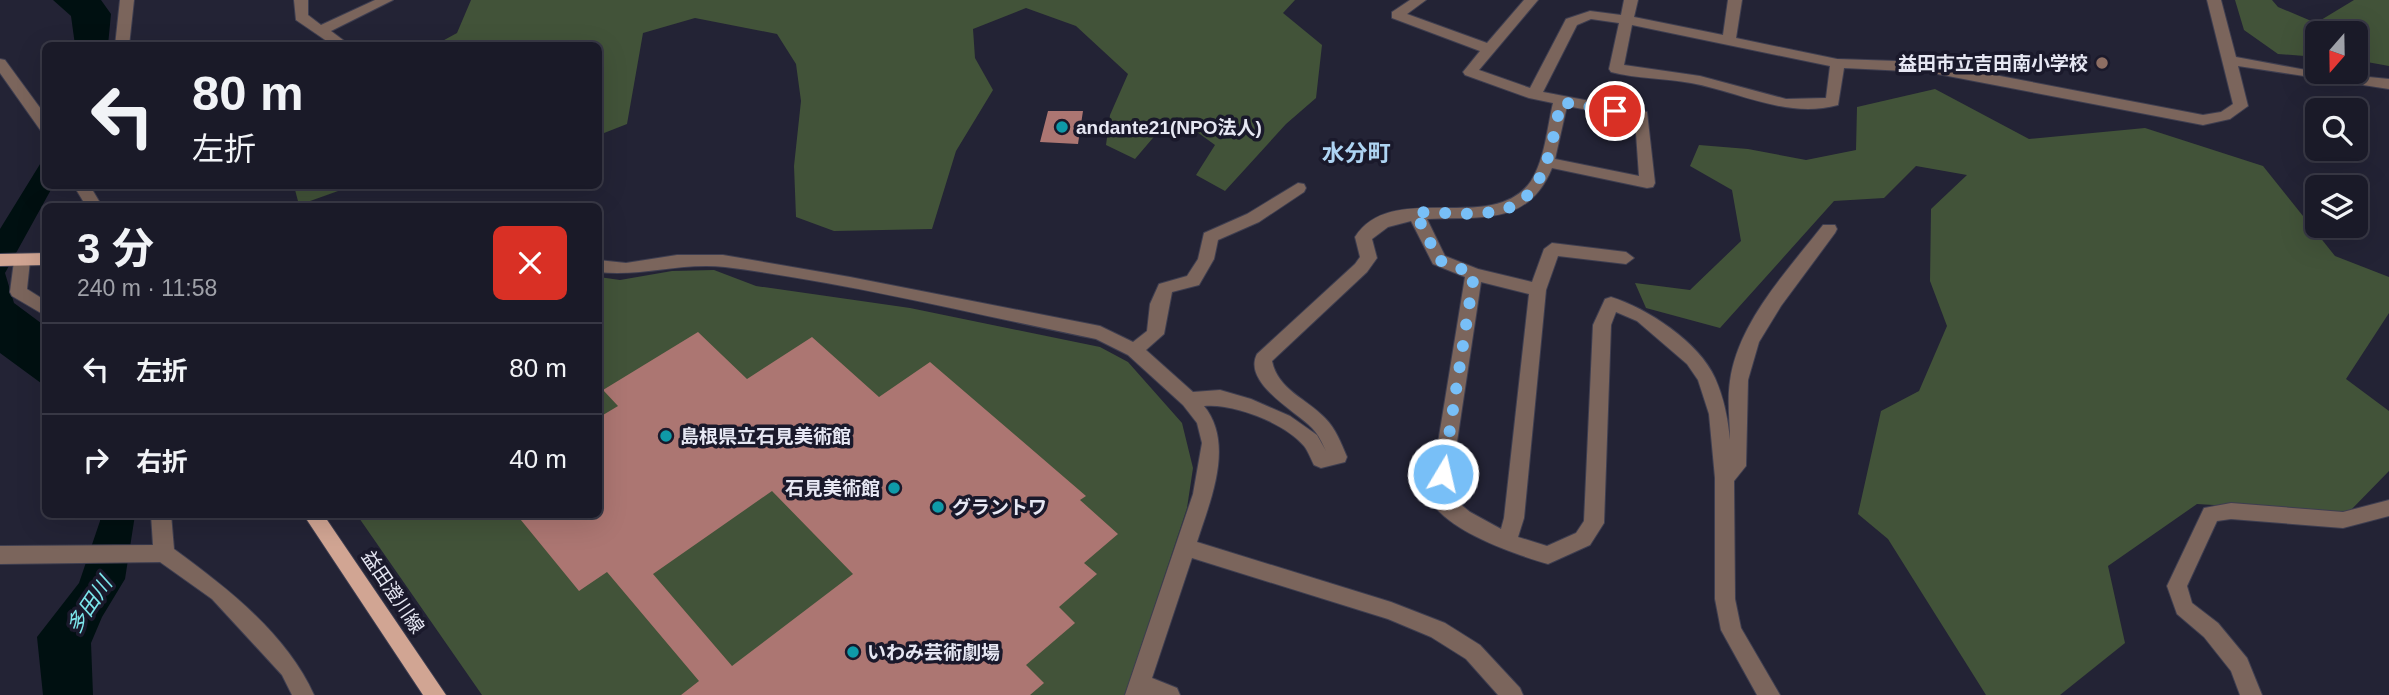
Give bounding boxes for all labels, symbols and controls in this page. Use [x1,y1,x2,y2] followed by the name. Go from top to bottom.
[2305,21,2368,84] north arrow
[2305,21,2368,238] map controls
[1898,53,2088,74] place label: 益田市立吉田南小学校
[2094,55,2110,71] marker: 益田市立吉田南小学校
[192,66,304,120] text: 80 m
[77,70,168,161] icon: left
[1585,81,1645,141] pin
[1596,92,1634,130] icon: arrive
[2305,98,2368,161] button: search
[1076,117,1262,138] place label: andante21(NPO法人)
[1054,119,1070,135] marker: andante21(NPO法人)
[192,131,256,167] text: 左折
[1322,140,1391,166] district label: 水分町
[2305,175,2368,238] button: layers
[77,225,154,272] text: 3 分
[493,226,567,300] button: close
[77,275,217,301] text: 240 m · 11:58
[77,350,115,388] icon: left
[509,353,567,383] text: 80 m
[136,356,188,386] text: 左折
[680,426,851,447] place label: 島根県立石見美術館
[658,428,674,444] marker: 島根県立石見美術館
[1406,437,1480,511] position arrow
[77,441,115,479] icon: right
[509,444,567,474] text: 40 m
[136,447,188,477] text: 右折
[785,478,880,499] place label: 石見美術館
[886,480,902,496] marker: 石見美術館
[952,497,1047,518] place label: グラントワ
[930,499,946,515] marker: グラントワ
[358,547,428,637] street label: 益田澄川線
[62,571,117,638] water label: 多田川
[867,642,1000,663] place label: いわみ芸術劇場
[845,644,861,660] marker: いわみ芸術劇場

